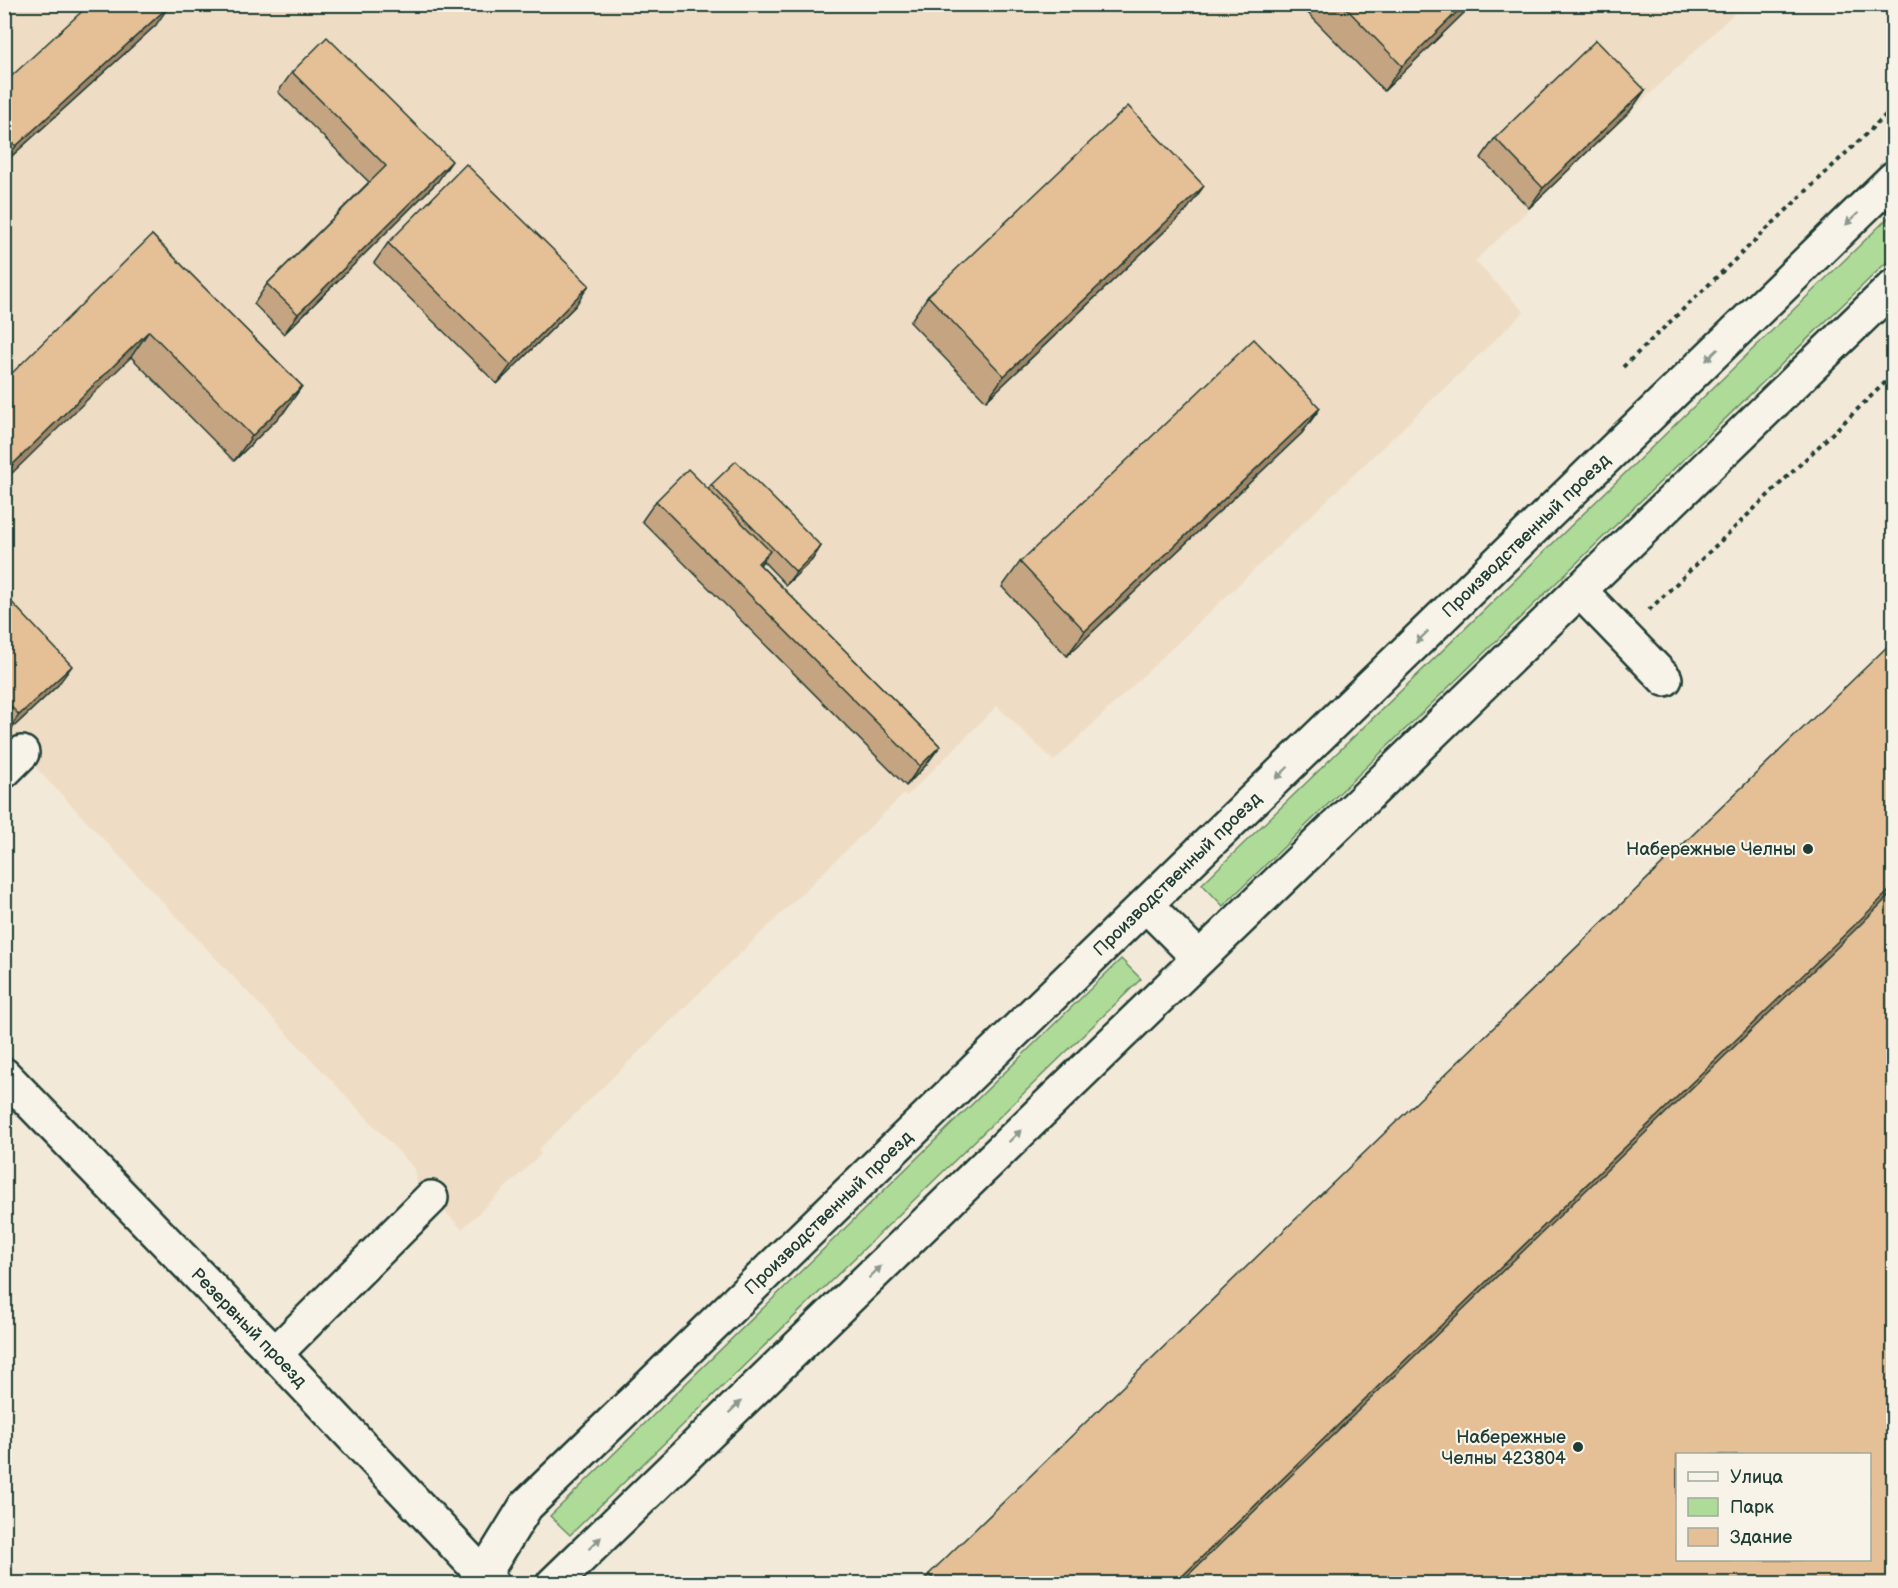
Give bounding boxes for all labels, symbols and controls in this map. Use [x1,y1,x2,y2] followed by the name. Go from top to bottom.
[1845,211,1859,225] one-way arrow
[1704,348,1719,362] one-way arrow
[1437,449,1614,622] street label: Производственный проезд
[1415,630,1429,644] one-way arrow
[1275,766,1289,780] one-way arrow
[1089,788,1265,960] street label: Производственный проезд
[1626,839,1796,860] place label: Набережные Челны
[1801,842,1815,856] marker: Набережные Челны
[740,1126,917,1299] street label: Производственный проезд
[1008,1129,1023,1143] one-way arrow
[187,1264,311,1392] street label: Резервный проезд
[868,1265,882,1279] one-way arrow
[728,1400,743,1414] one-way arrow
[1441,1427,1566,1469] place label: Набережные Челны 423804
[1571,1440,1585,1454] marker: Набережные Челны 423804
[1676,1453,1871,1561] legend
[1730,1467,1784,1488] text: Улица
[1730,1497,1774,1518] text: Парк
[1730,1527,1792,1548] text: Здание
[587,1537,602,1550] one-way arrow

